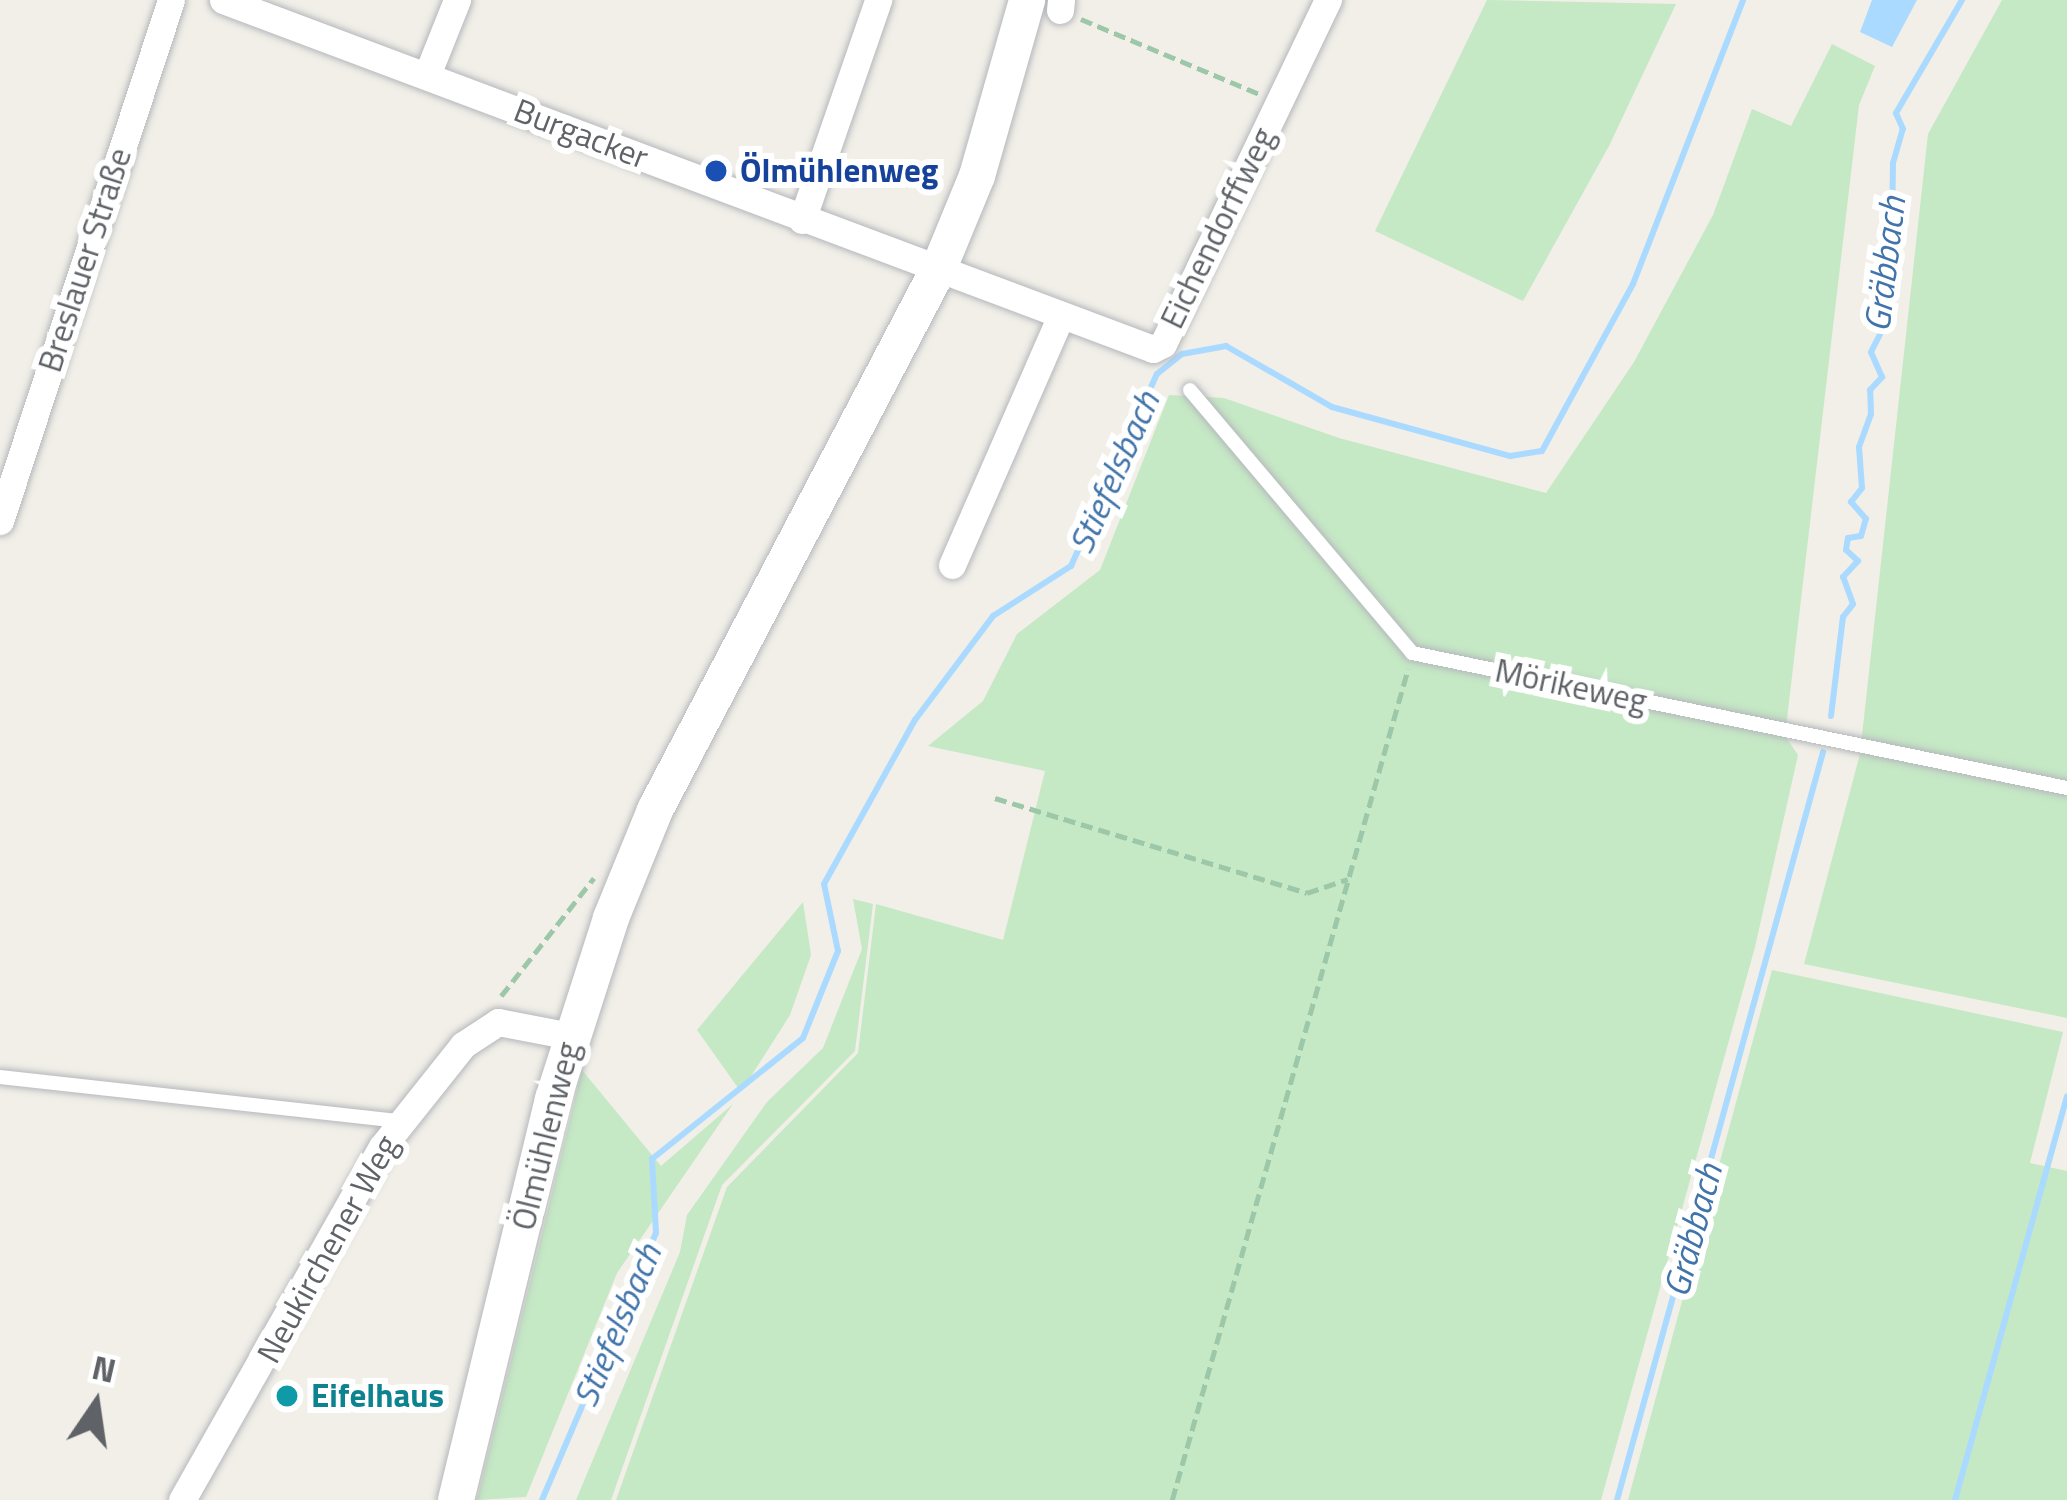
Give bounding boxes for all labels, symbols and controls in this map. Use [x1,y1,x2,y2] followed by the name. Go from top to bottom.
[508,90,654,178] street label: Burgacker
[1152,121,1284,335] street label: Eichendorffweg
[30,143,140,377] street label: Breslauer Straße
[740,151,938,191] place label: Ölmühlenweg
[703,158,729,184] marker: Ölmühlenweg
[1854,194,1914,334] water label: Gräbbach
[1058,384,1168,560] water label: Stiefelsbach
[1492,651,1650,721] street label: Mörikeweg
[503,1038,589,1234] street label: Ölmühlenweg
[249,1128,407,1370] street label: Neukirchener Weg
[1654,1159,1730,1301] water label: Gräbbach
[562,1237,670,1413] water label: Stiefelsbach
[87,1342,121,1396] text: N
[36,1344,156,1464] north arrow
[311,1376,444,1416] place label: Eifelhaus
[274,1383,300,1409] marker: Eifelhaus

